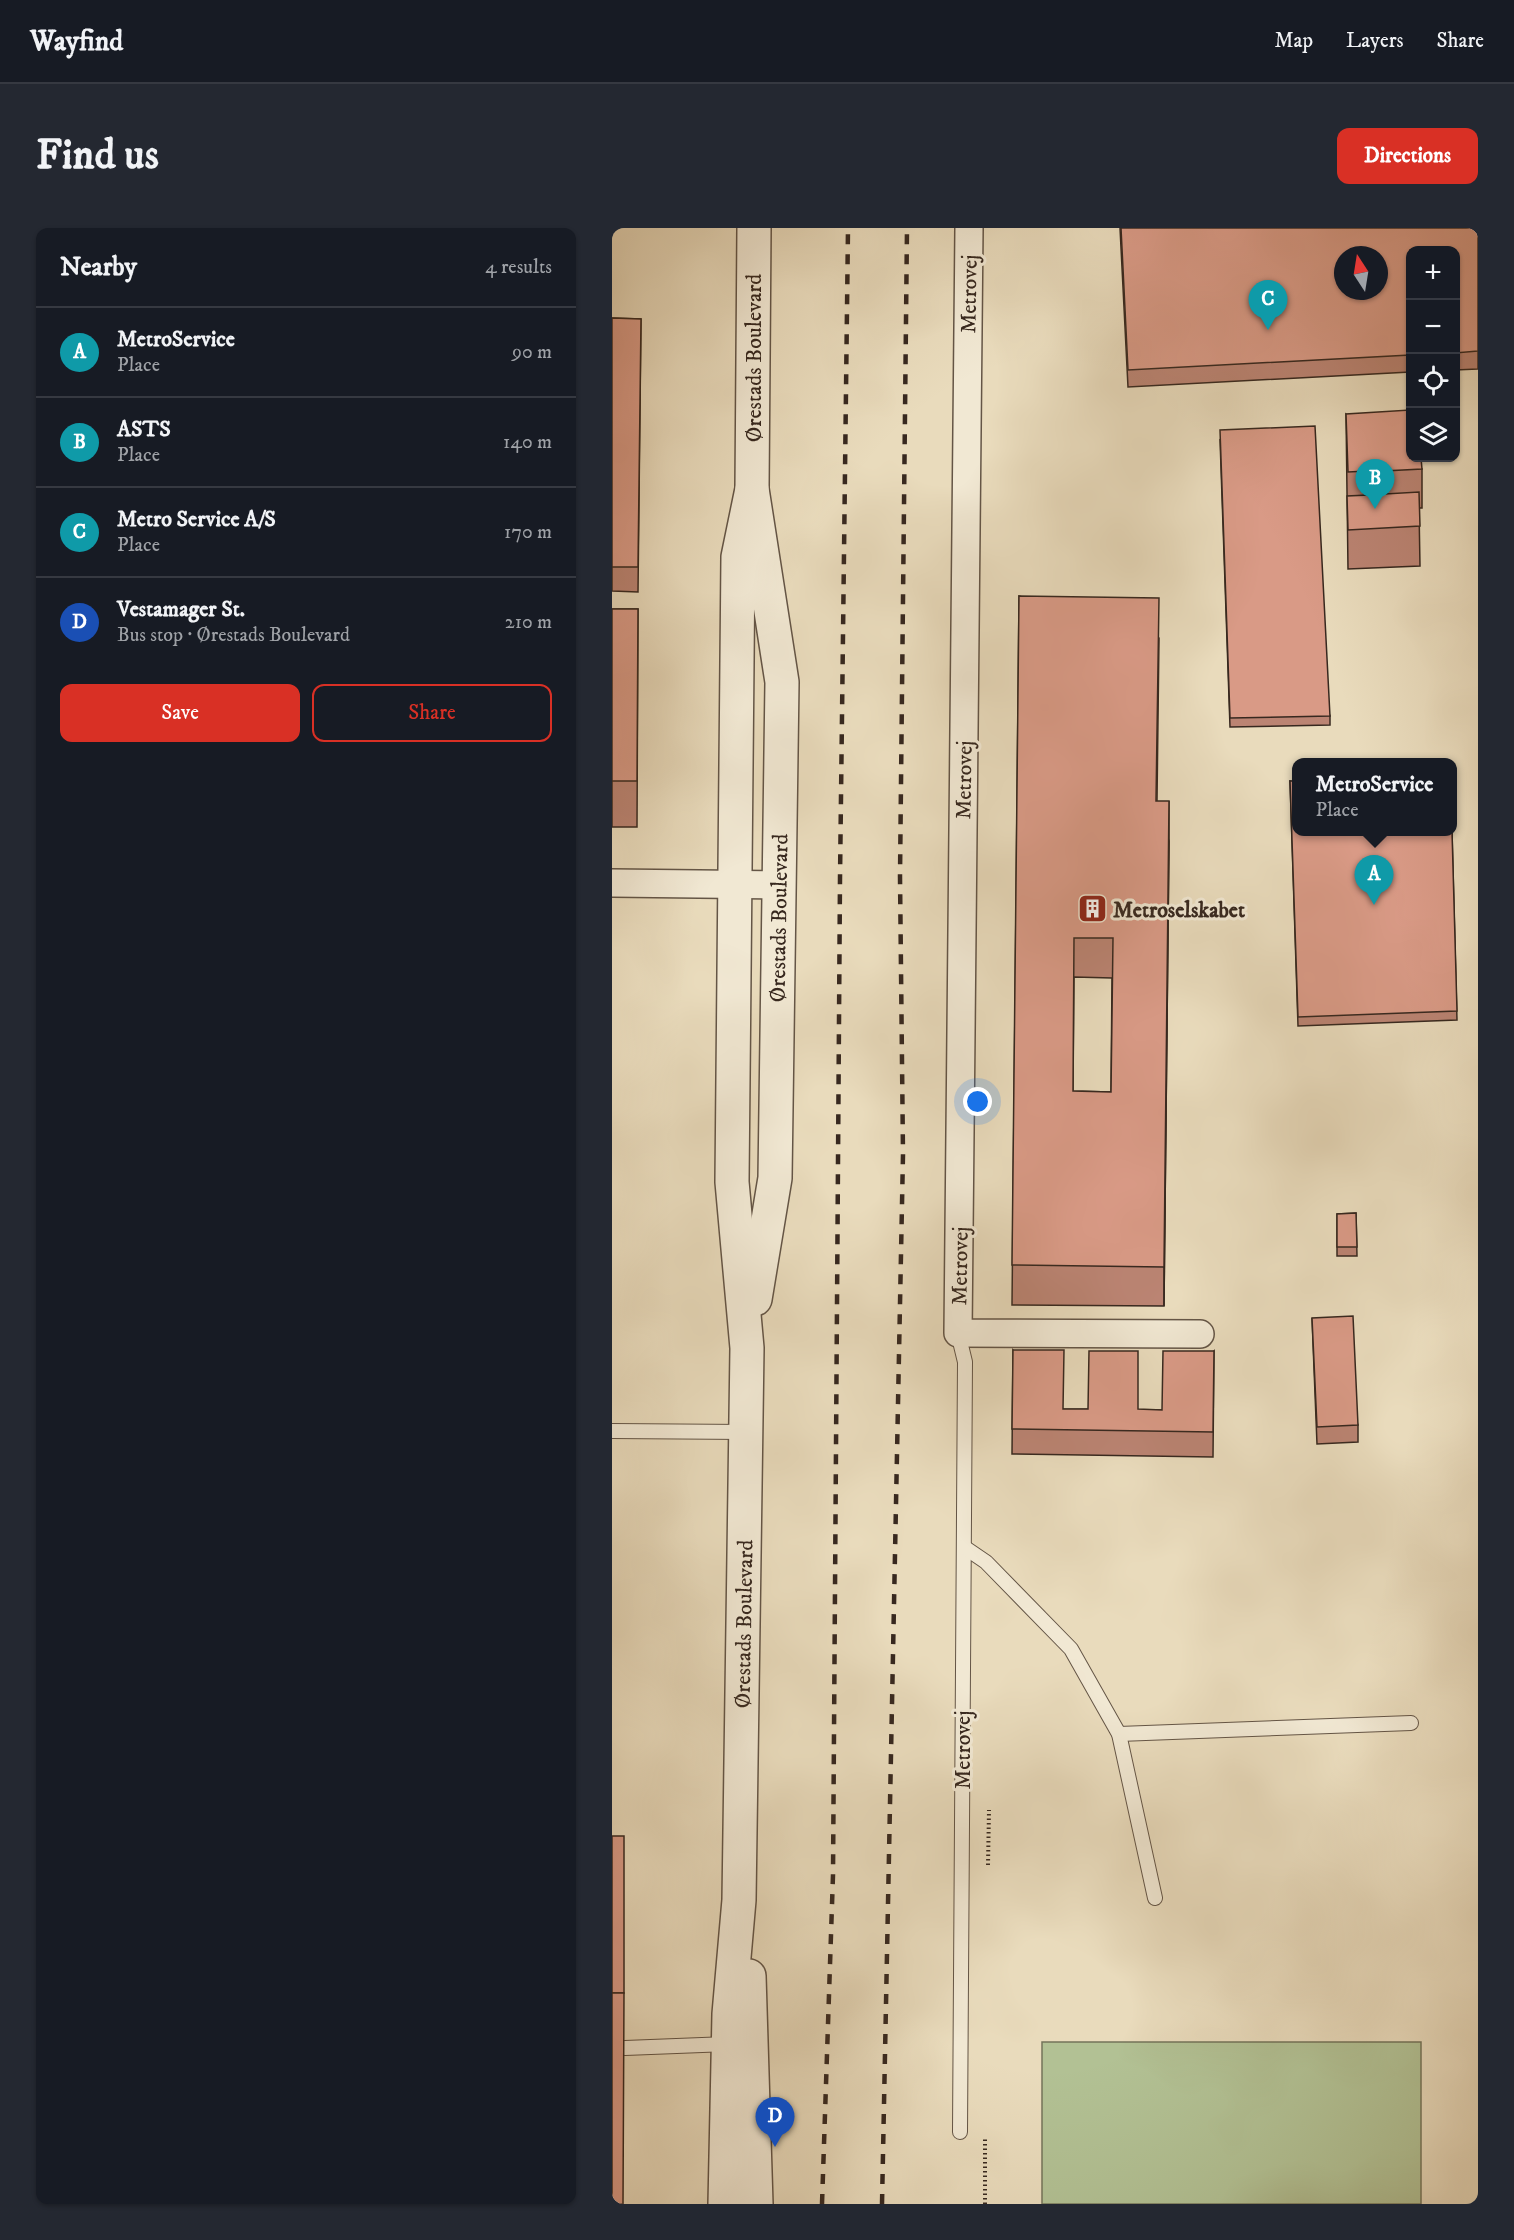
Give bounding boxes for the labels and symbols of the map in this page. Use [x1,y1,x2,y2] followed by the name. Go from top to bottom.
[1334,246,1388,300] north arrow
[955,254,984,334] street label: Metrovej
[741,274,768,442] street label: Ørestads Boulevard
[1248,280,1288,330] pin: C
[1356,460,1395,509] pin: B
[950,740,979,820] street label: Metrovej
[765,833,794,1003] street label: Ørestads Boulevard
[1354,856,1394,905] pin: A
[1076,893,1108,925] building icon: Metroselskabet
[1113,897,1245,924] place label: Metroselskabet
[963,1087,992,1116] your location
[946,1226,975,1306] street label: Metrovej
[730,1539,759,1709] street label: Ørestads Boulevard
[950,1711,977,1789] street label: Metrovej
[756,2098,794,2147] pin: D

